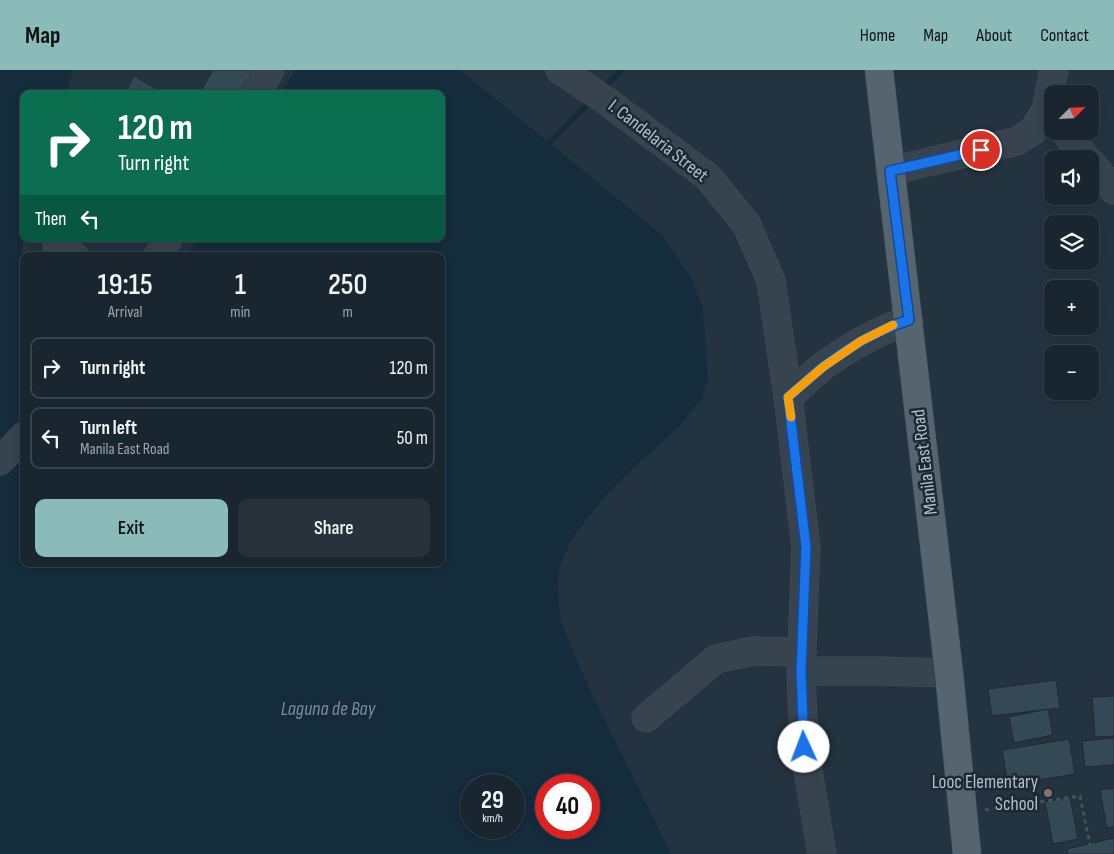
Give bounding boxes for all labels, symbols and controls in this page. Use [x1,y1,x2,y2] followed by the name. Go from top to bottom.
[25,21,60,50] text: Map
[860,25,895,46] text: Home
[923,25,948,46] text: Map
[976,25,1012,46] text: About
[1040,25,1089,46] text: Contact
[1044,85,1099,140] north arrow
[1044,85,1099,400] map controls
[603,95,713,187] street label: I. Candelaria Street
[118,107,193,150] text: 120 m
[35,110,100,175] icon: right
[960,129,1002,171] pin
[967,136,995,164] icon: arrive
[118,150,189,177] text: Turn right
[1044,150,1099,205] button: sound
[76,205,104,233] icon: left
[35,208,66,231] text: Then
[1044,215,1099,270] button: layers
[98,267,153,303] text: 19:15
[235,267,246,303] text: 1
[328,267,367,303] text: 250
[1044,280,1099,335] button: +
[108,303,142,322] text: Arrival
[230,303,250,322] text: min
[343,303,353,322] text: m
[1044,345,1099,400] button: −
[37,354,65,382] icon: right
[80,357,145,380] text: Turn right
[390,357,428,380] text: 120 m
[907,408,943,516] street label: Manila East Road
[80,417,137,440] text: Turn left
[37,424,65,452] icon: left
[397,427,428,450] text: 50 m
[80,440,170,459] text: Manila East Road
[35,499,228,557] button: Exit
[238,499,430,557] button: Share
[281,697,377,721] water label: Laguna de Bay
[777,720,829,772] position arrow
[932,771,1039,816] place label: Looc Elementary School
[535,774,600,839] speed limit sign: 40
[481,785,504,816] text: 29
[1042,787,1054,799] marker: Looc Elementary School
[482,811,503,826] text: km/h

